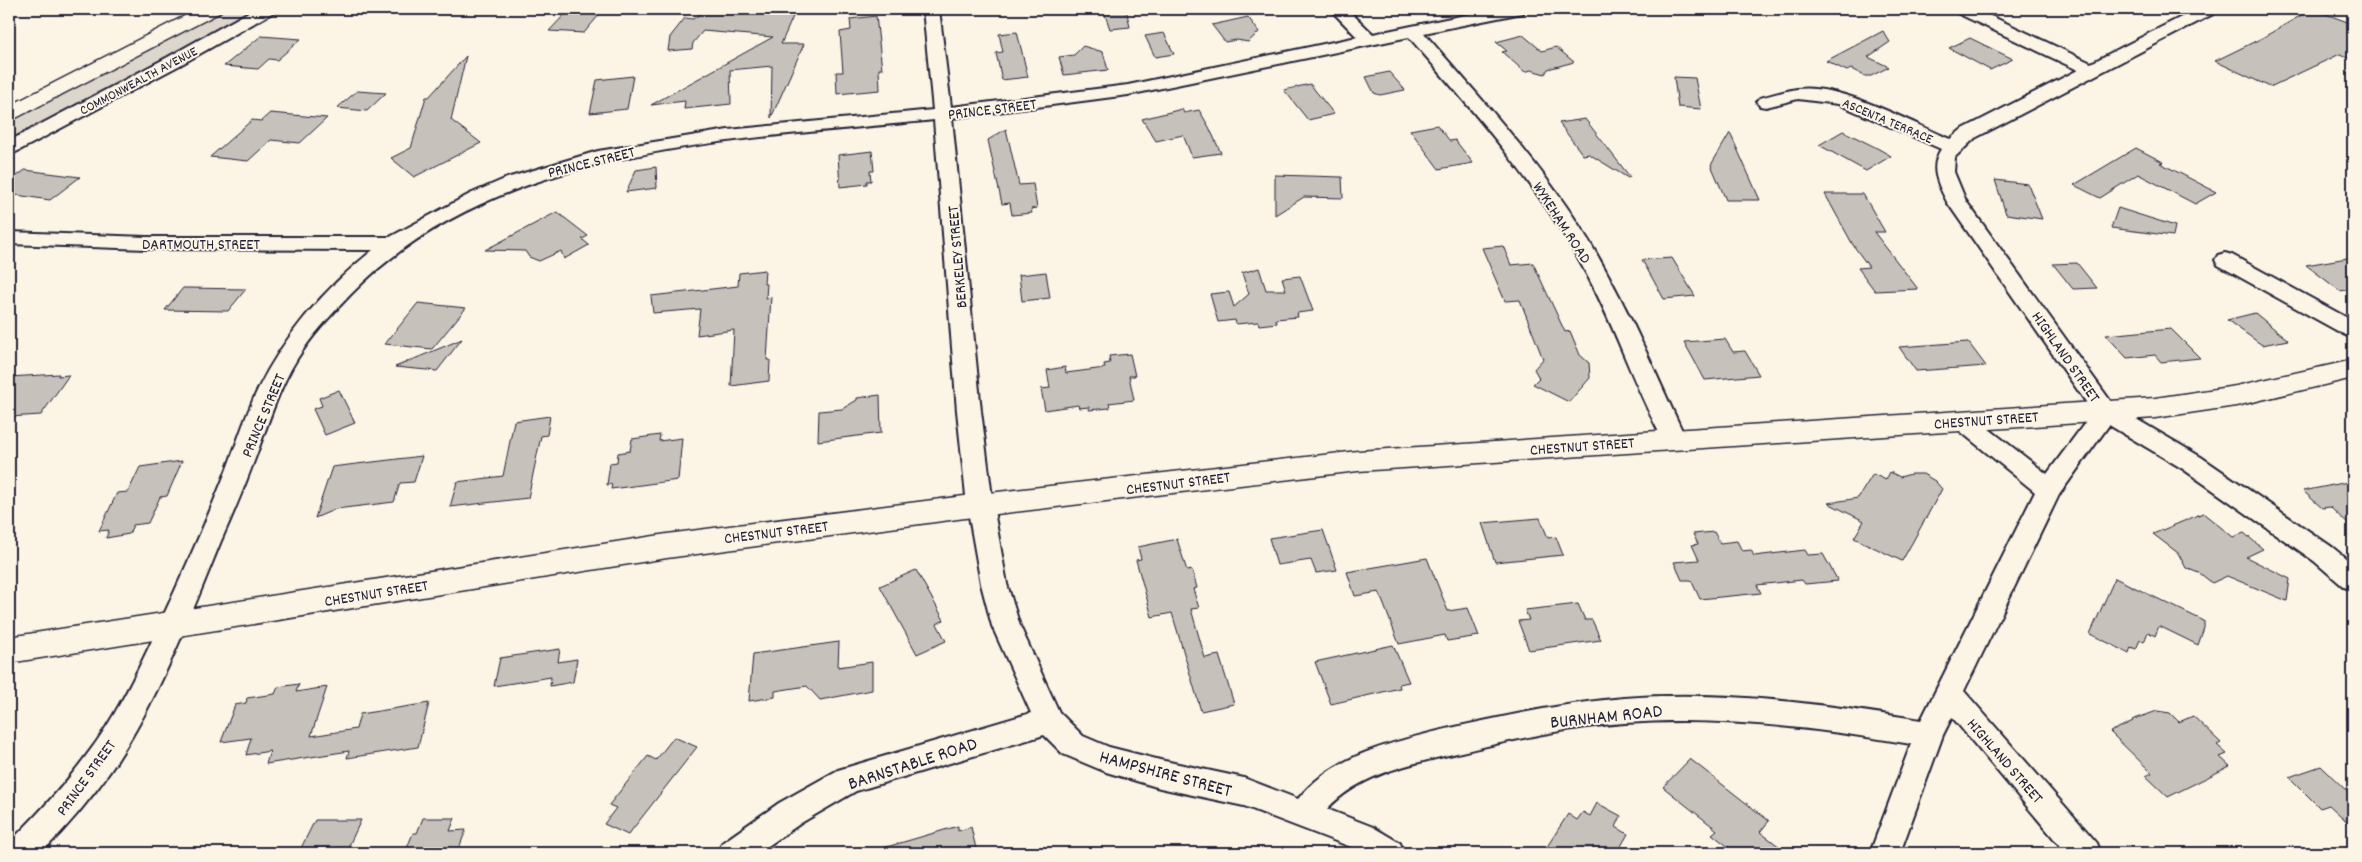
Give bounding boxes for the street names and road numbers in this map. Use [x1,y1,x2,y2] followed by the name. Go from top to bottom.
[76,42,202,121] street label: COMMONWEALTH AVENUE
[947,94,1038,127] street label: PRINCE STREET
[1839,94,1936,150] street label: ASCENTA TERRACE
[546,141,638,185] street label: PRINCE STREET
[1526,178,1596,269] street label: WYKEHAM ROAD
[943,204,974,309] street label: BERKELEY STREET
[142,234,261,257] street label: DARTMOUTH STREET
[2025,307,2105,408] street label: HIGHLAND STREET
[236,370,292,461] street label: PRINCE STREET
[1933,406,2040,437] street label: CHESTNUT STREET
[1529,432,1636,463] street label: CHESTNUT STREET
[1125,467,1232,502] street label: CHESTNUT STREET
[723,516,830,551] street label: CHESTNUT STREET
[323,575,430,614] street label: CHESTNUT STREET
[1549,699,1664,738] street label: BURNHAM ROAD
[1960,714,2048,810] street label: HIGHLAND STREET
[845,732,981,799] street label: BARNSTABLE ROAD
[52,735,123,821] street label: PRINCE STREET
[1096,745,1235,806] street label: HAMPSHIRE STREET

